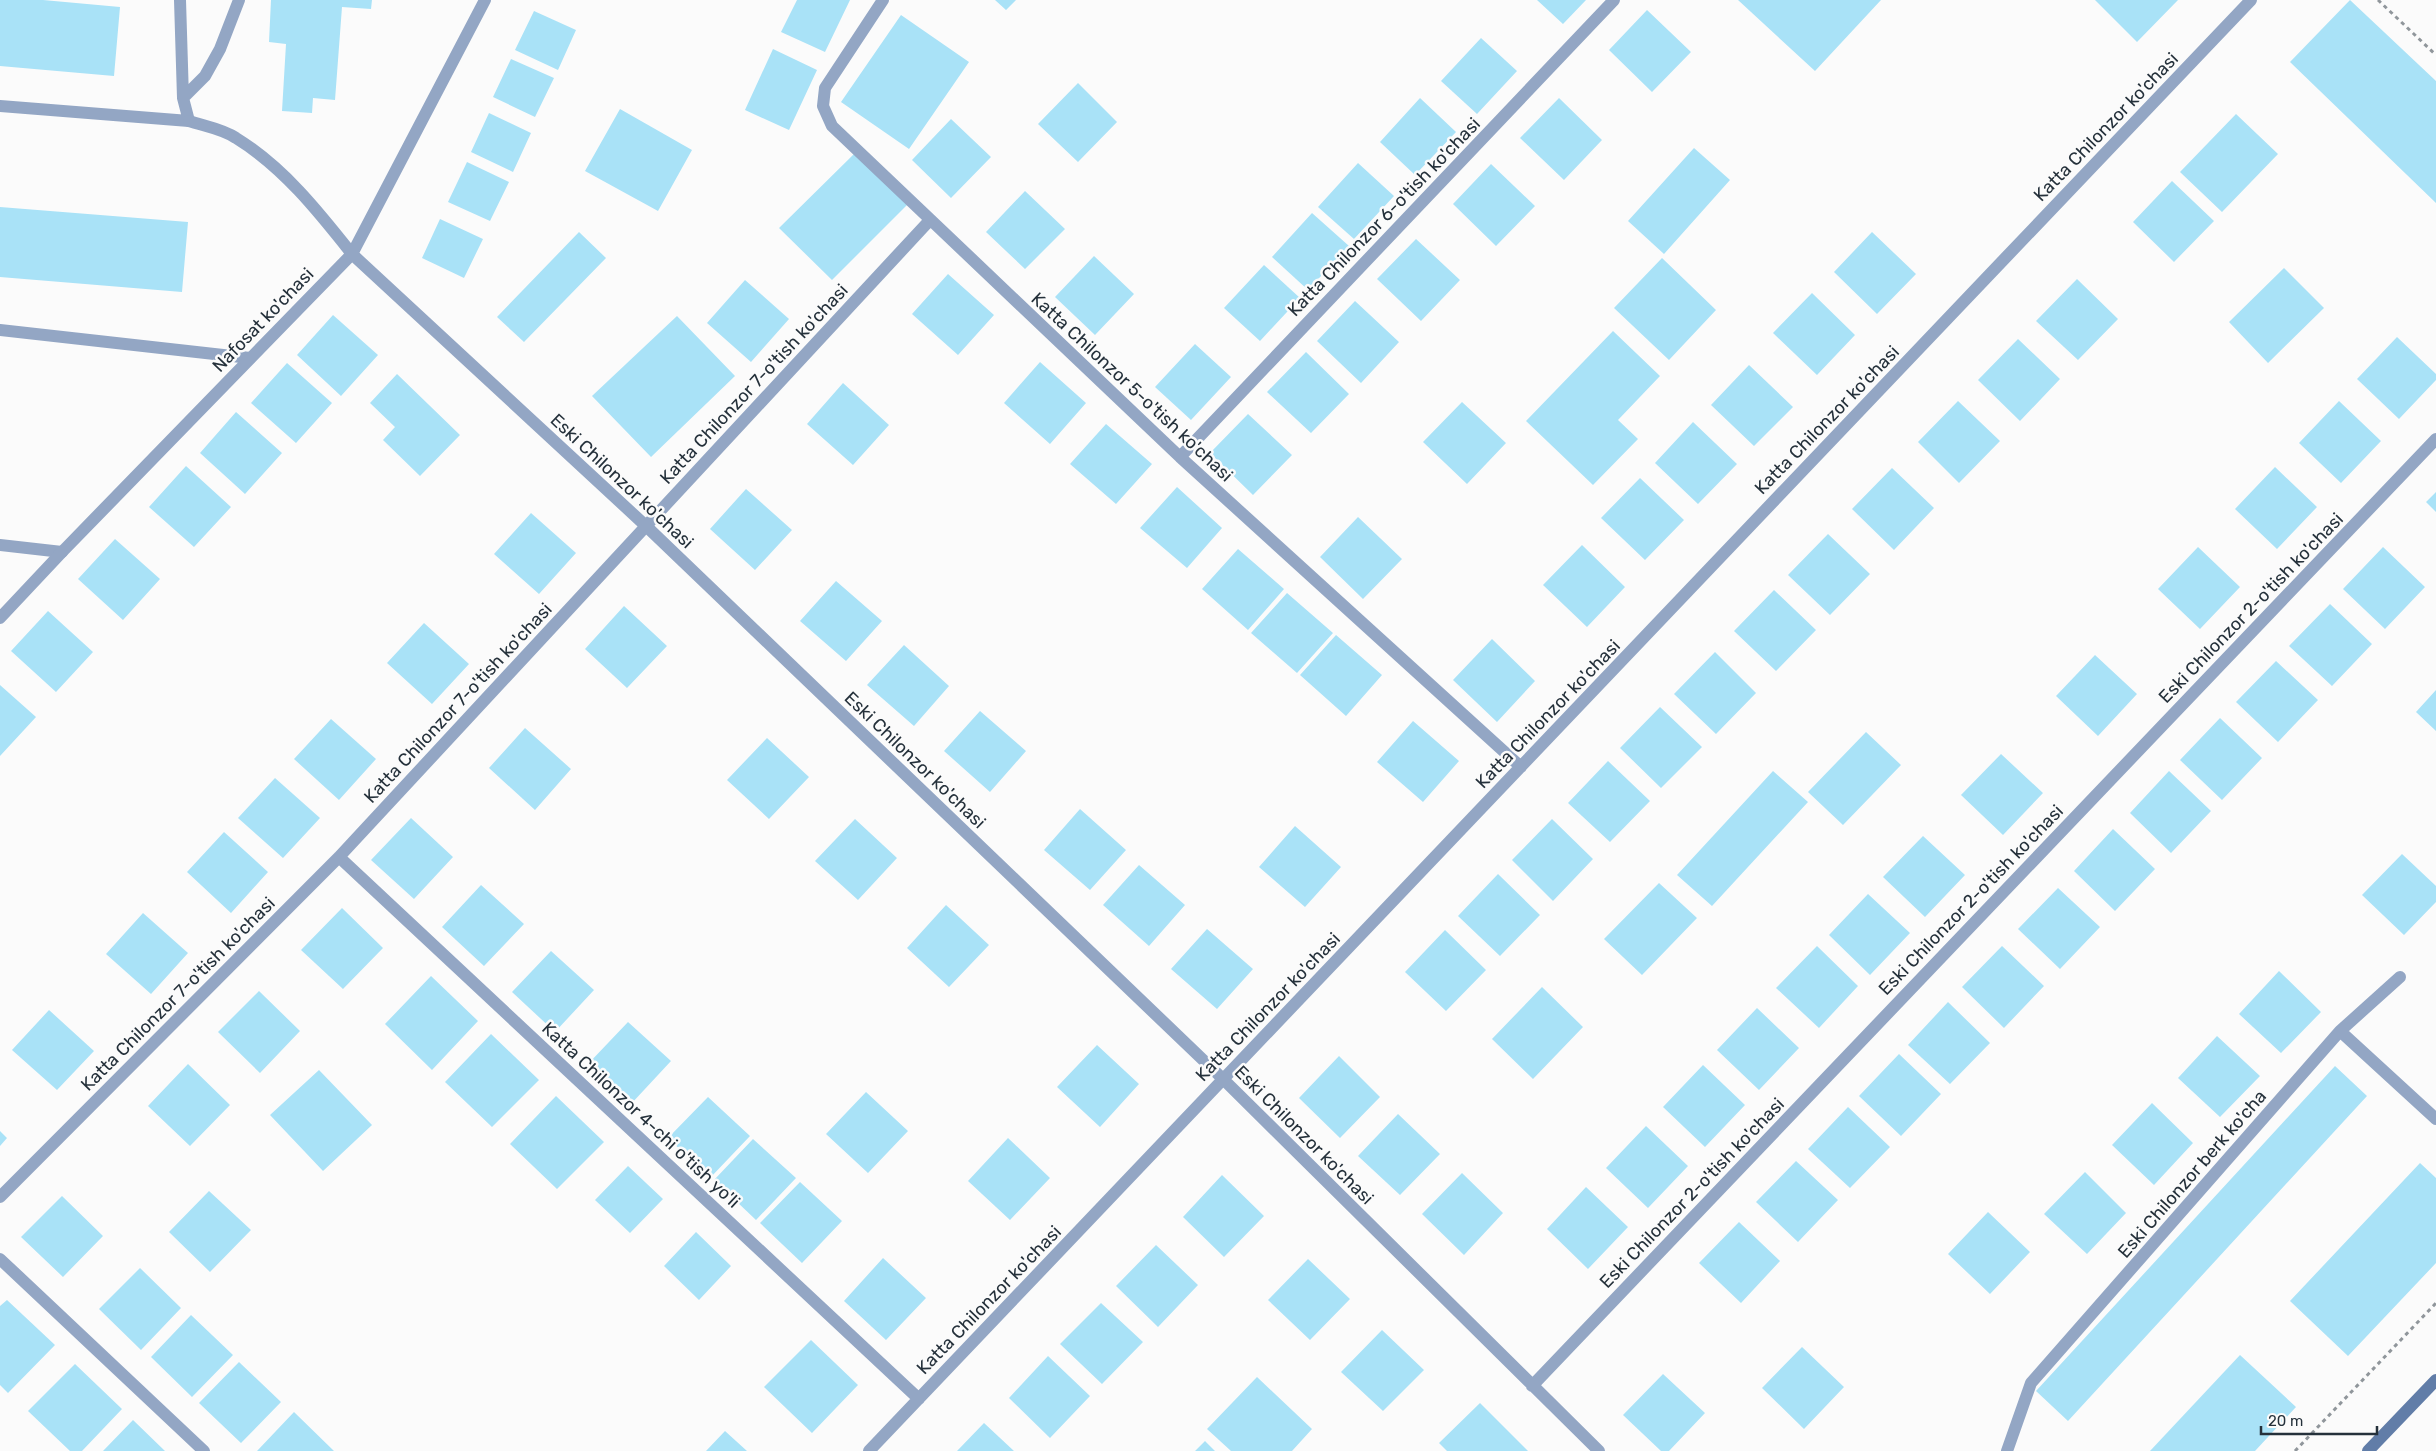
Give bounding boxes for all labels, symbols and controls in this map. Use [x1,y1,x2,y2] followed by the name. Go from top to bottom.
[2029,48,2183,206] street label: Katta Chilonzor ko'chasi
[1283,113,1485,321] street label: Katta Chilonzor 6-o'tish ko'chasi
[208,263,318,377] street label: Nafosat ko'chasi
[655,279,853,489] street label: Katta Chilonzor 7-o'tish ko'chasi
[1027,288,1237,486] street label: Katta Chilonzor 5-o'tish ko'chasi
[1750,341,1904,499] street label: Katta Chilonzor ko'chasi
[546,409,698,553] street label: Eski Chilonzor ko'chasi
[2154,508,2348,708] street label: Eski Chilonzor 2-o'tish ko'chasi
[359,598,557,808] street label: Katta Chilonzor 7-o'tish ko'chasi
[1471,635,1625,793] street label: Katta Chilonzor ko'chasi
[840,687,990,833] street label: Eski Chilonzor ko'chasi
[1874,800,2068,1000] street label: Eski Chilonzor 2-o'tish ko'chasi
[76,892,280,1096] street label: Katta Chilonzor 7-o'tish ko'chasi
[1191,928,1345,1086] street label: Katta Chilonzor ko'chasi
[537,1017,745,1213] street label: Katta Chilonzor 4-chi o'tish yo'li
[1230,1061,1378,1209] street label: Eski Chilonzor ko'chasi
[2113,1086,2271,1262] street label: Eski Chilonzor berk ko'cha
[1595,1093,1789,1293] street label: Eski Chilonzor 2-o'tish ko'chasi
[912,1221,1066,1379] street label: Katta Chilonzor ko'chasi
[2261,1404,2377,1436] scale bar
[2268,1412,2303,1430] text: 20 m

